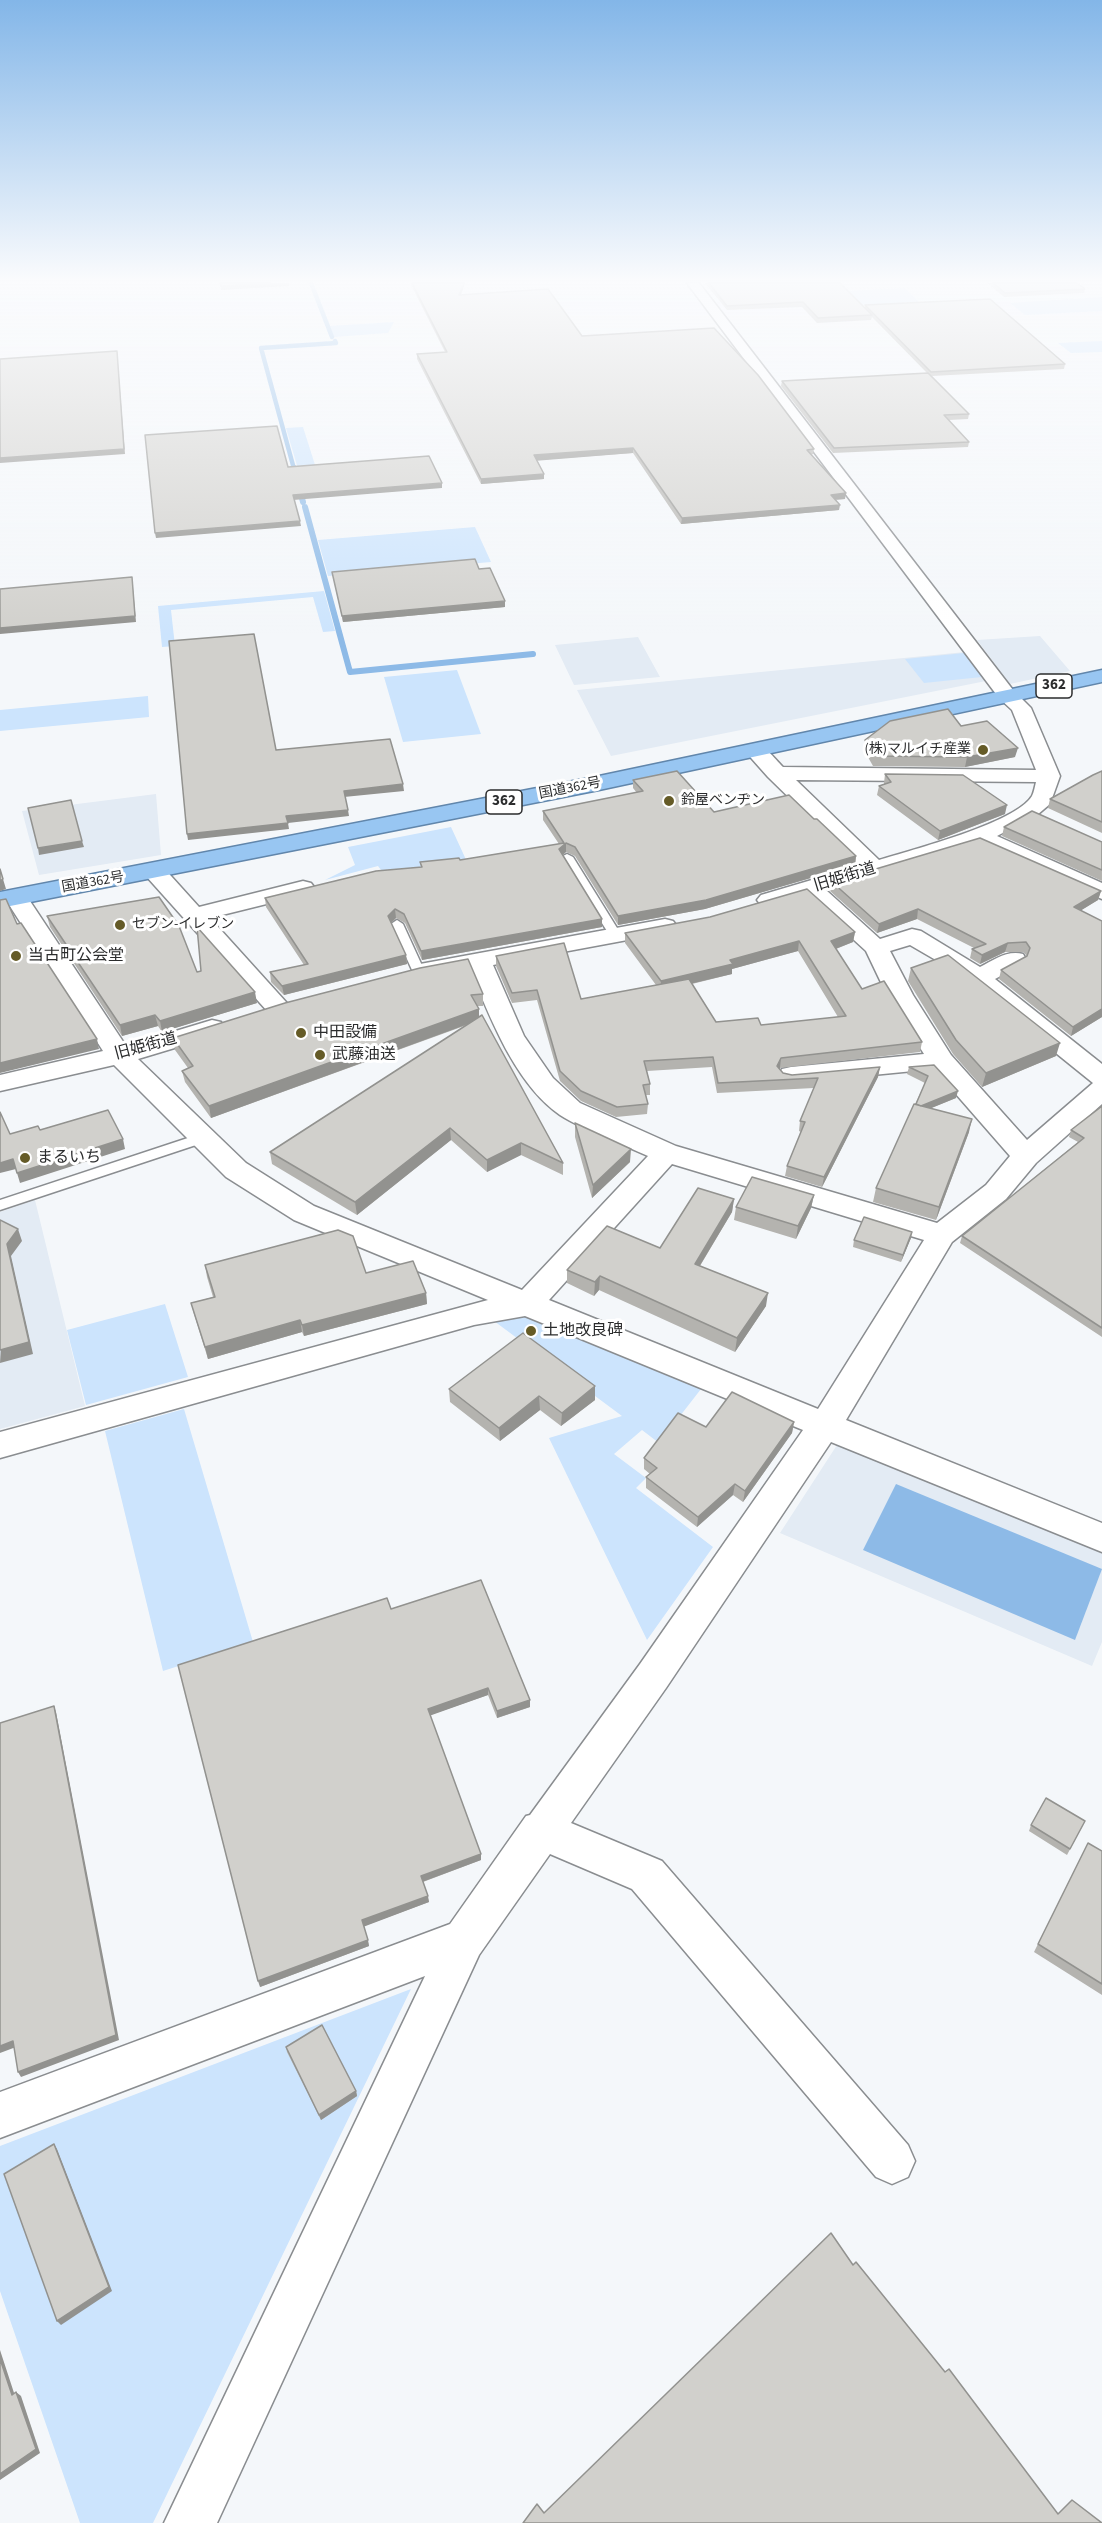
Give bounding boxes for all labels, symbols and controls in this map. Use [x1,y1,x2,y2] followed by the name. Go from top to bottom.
[1036,674,1072,698] road number: 362
[865,742,971,758] place label: (株)マルイチ産業
[976,743,990,757] marker: (株)マルイチ産業
[538,775,602,803] street label: 国道362号
[486,790,522,814] road number: 362
[681,793,765,809] place label: 鈴屋ベンヂン
[662,794,676,808] marker: 鈴屋ベンヂン
[812,859,878,897] street label: 旧姫街道
[61,869,125,897] street label: 国道362号
[132,917,234,933] place label: セブン-イレブン
[113,918,127,932] marker: セブン-イレブン
[28,946,124,966] place label: 当古町公会堂
[9,949,23,963] marker: 当古町公会堂
[313,1023,377,1043] place label: 中田設備
[294,1026,308,1040] marker: 中田設備
[113,1029,179,1065] street label: 旧姫街道
[332,1045,396,1065] place label: 武藤油送
[313,1048,327,1062] marker: 武藤油送
[37,1148,101,1168] place label: まるいち
[18,1151,32,1165] marker: まるいち
[543,1321,623,1341] place label: 土地改良碑
[524,1324,538,1338] marker: 土地改良碑

